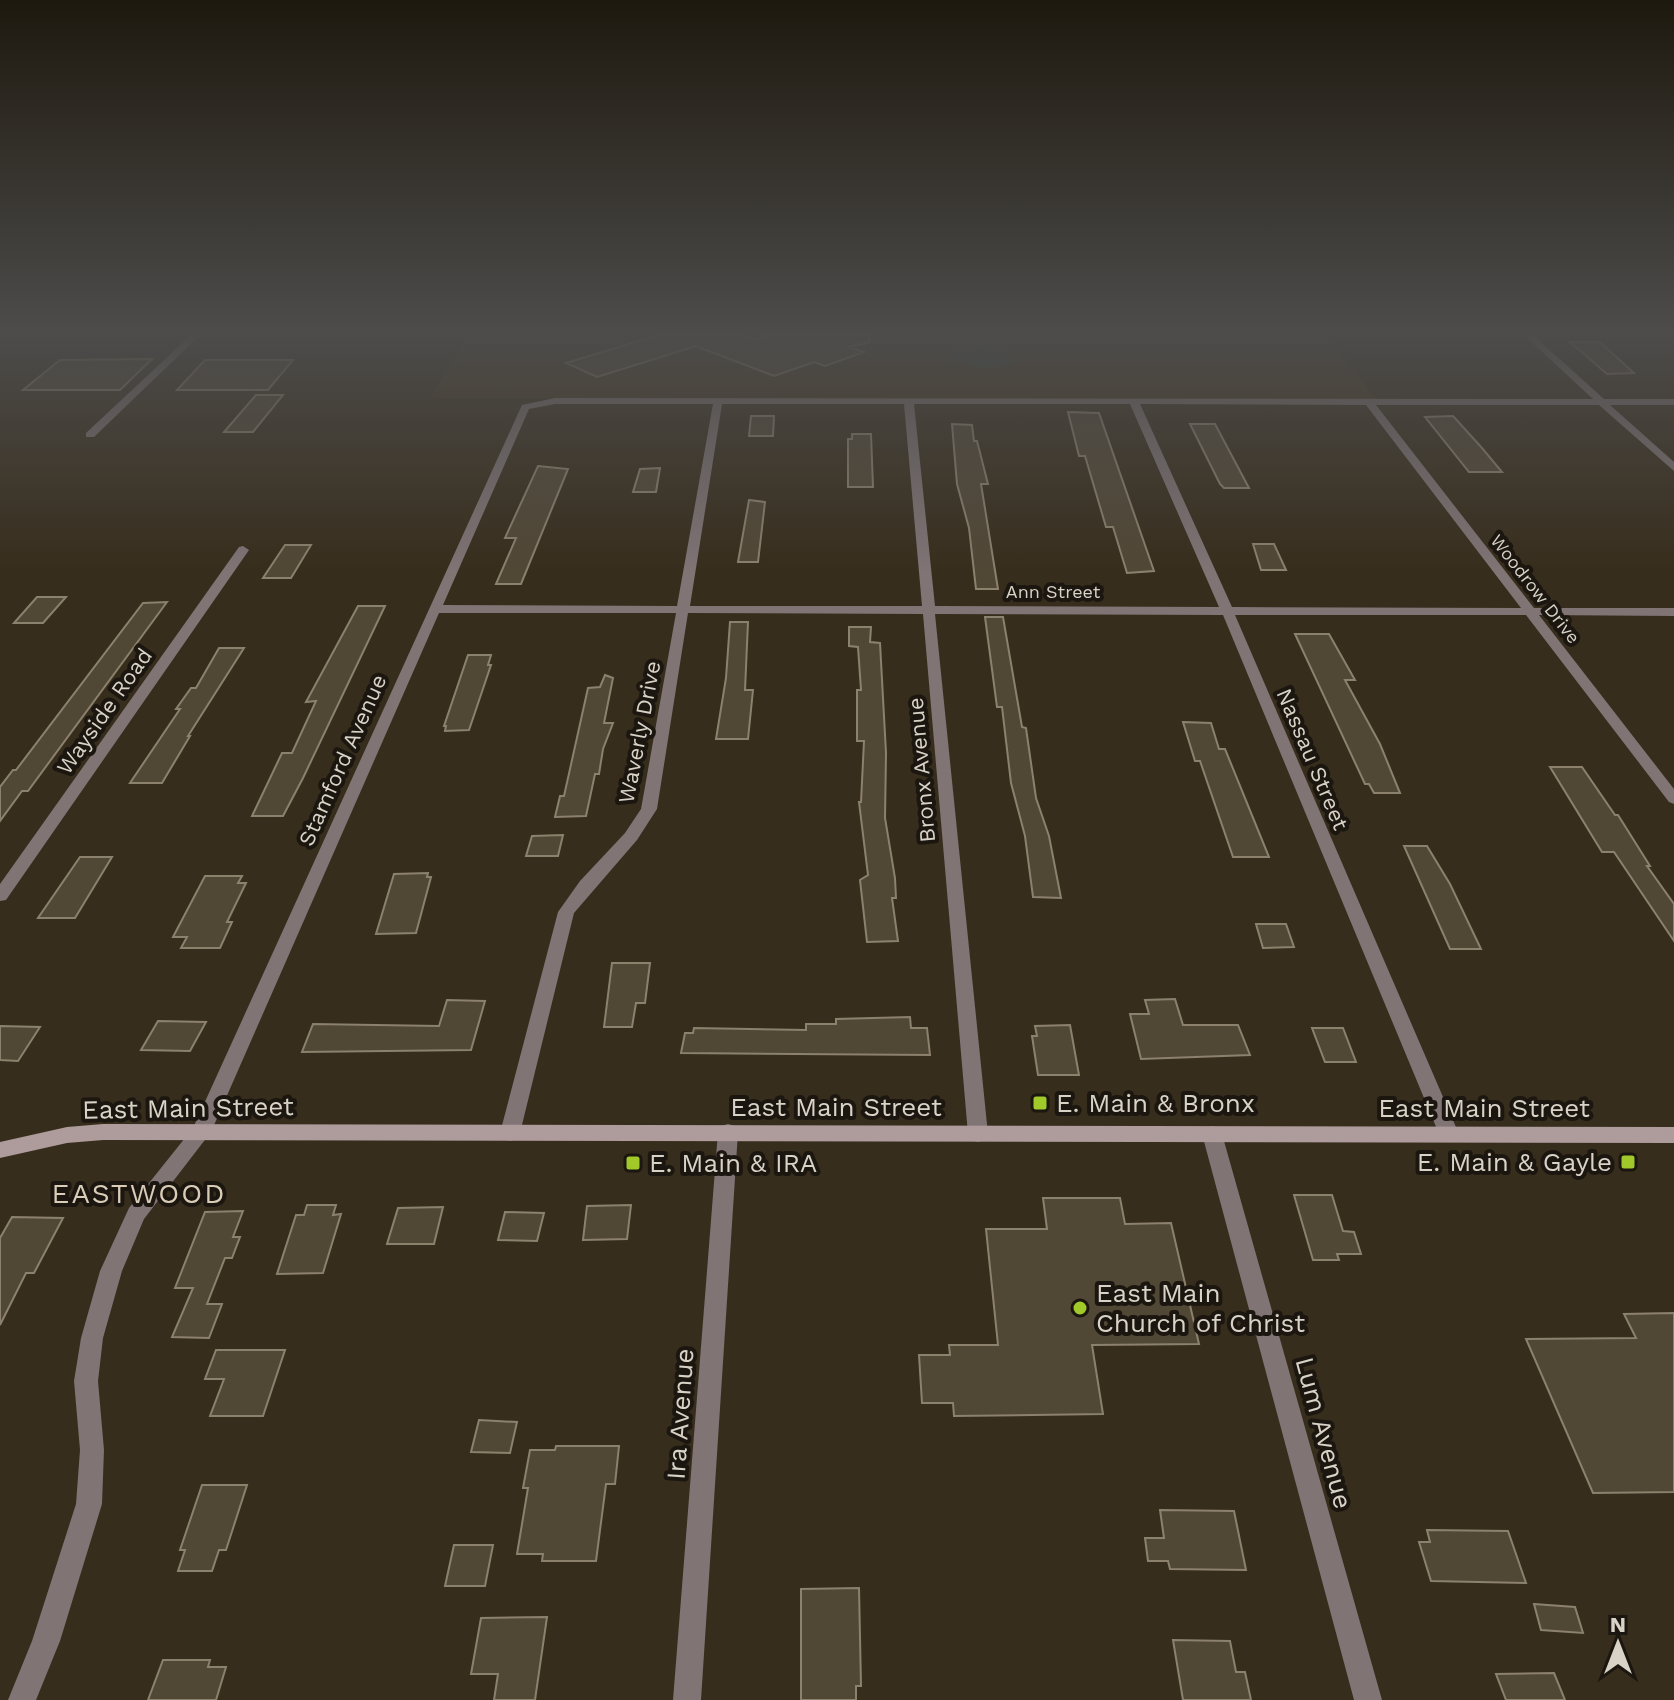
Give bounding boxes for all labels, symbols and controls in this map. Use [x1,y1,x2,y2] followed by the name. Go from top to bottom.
[1486,530,1585,647] street label: Woodrow Drive
[1006,581,1101,602] street label: Ann Street
[52,643,157,779] street label: Wayside Road
[613,659,666,805] street label: Waverly Drive
[293,671,391,850] street label: Stamford Avenue
[1271,685,1354,834] street label: Nassau Street
[903,696,940,844] street label: Bronx Avenue
[1056,1088,1255,1118] place label: E. Main & Bronx
[82,1091,294,1125] street label: East Main Street
[730,1092,942,1122] street label: East Main Street
[1378,1093,1590,1123] street label: East Main Street
[1031,1094,1049,1112] marker: E. Main & Bronx
[1417,1147,1612,1177] place label: E. Main & Gayle
[649,1148,817,1178] place label: E. Main & IRA
[1619,1153,1637,1171] marker: E. Main & Gayle
[624,1154,642,1172] marker: E. Main & IRA
[52,1177,226,1210] district label: EASTWOOD
[1096,1278,1305,1338] place label: East Main Church of Christ
[1071,1299,1089,1317] marker: East Main Church of Christ
[660,1347,700,1481] street label: Ira Avenue
[1289,1354,1359,1512] street label: Lum Avenue
[1578,1604,1658,1684] north arrow
[1610,1612,1626,1637] text: N

